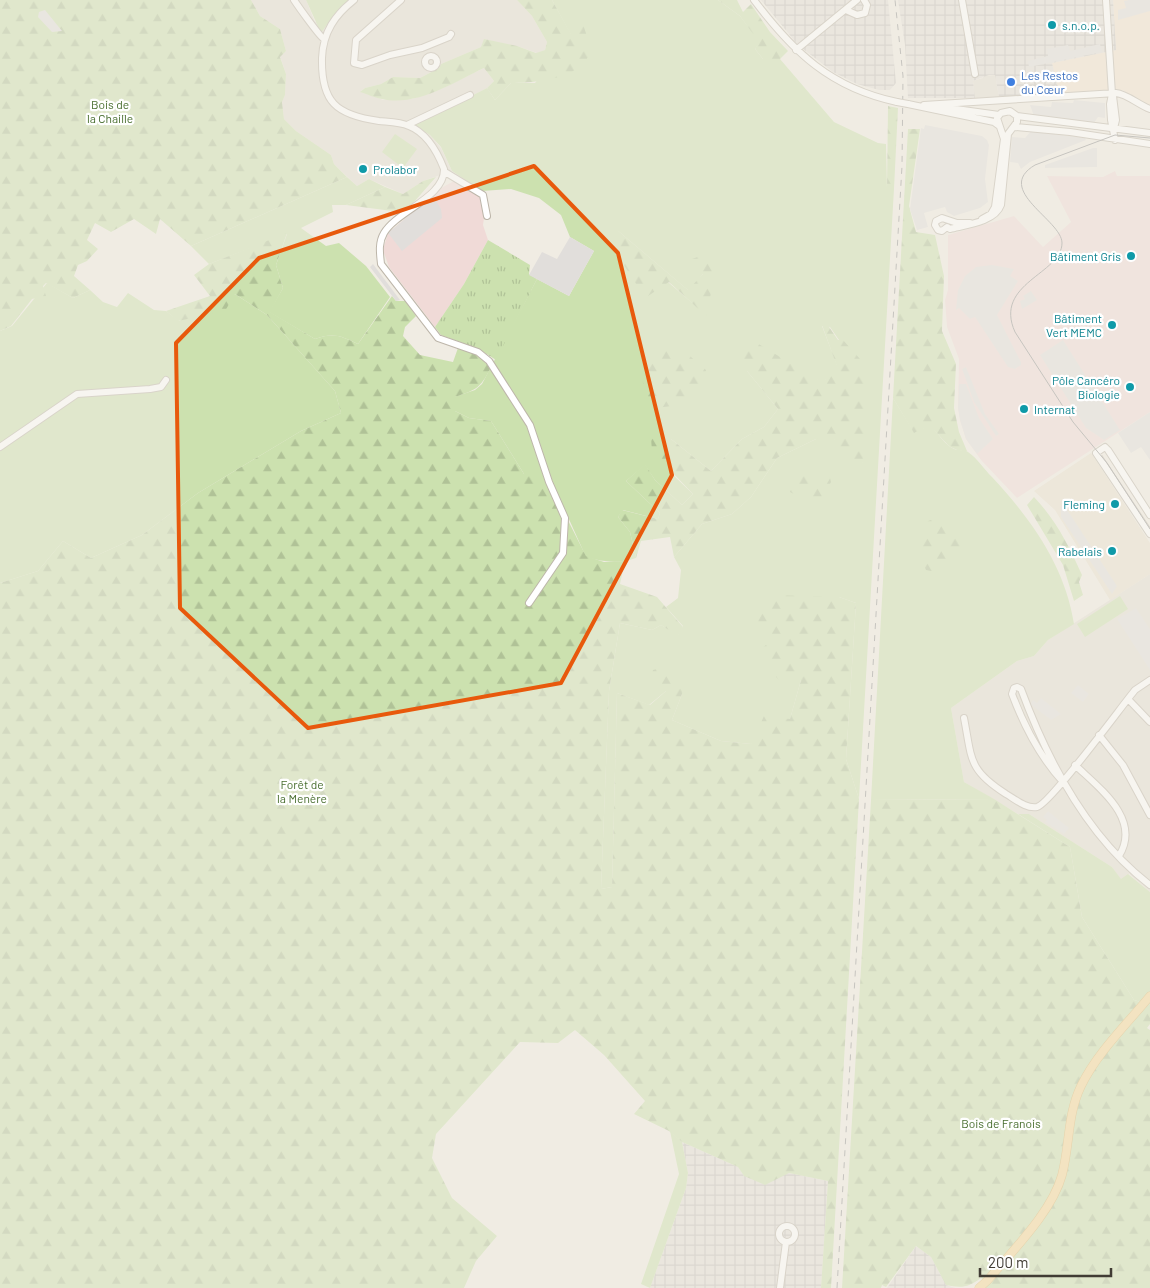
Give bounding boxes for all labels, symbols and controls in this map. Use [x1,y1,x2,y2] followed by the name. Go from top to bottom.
[1062,18,1100,32] place label: s.n.o.p.
[1046,19,1058,31] marker: s.n.o.p.
[1021,68,1078,96] place label: Les Restos du Cœur
[1005,76,1017,88] marker: Les Restos du Cœur
[87,97,133,125] park label: Bois de la Chaille
[373,162,418,176] place label: Prolabor
[357,163,369,175] marker: Prolabor
[1050,249,1121,263] place label: Bâtiment Gris
[1125,250,1137,262] marker: Bâtiment Gris
[1046,311,1102,339] place label: Bâtiment Vert MEMC
[1106,319,1118,331] marker: Bâtiment Vert MEMC
[1052,373,1120,401] place label: Pôle Cancéro Biologie
[1124,381,1136,393] marker: Pôle Cancéro Biologie
[1034,402,1075,416] place label: Internat
[1018,403,1030,415] marker: Internat
[1063,497,1105,511] place label: Fleming
[1109,498,1121,510] marker: Fleming
[1058,544,1102,558] place label: Rabelais
[1106,545,1118,557] marker: Rabelais
[277,777,327,805] park label: Forêt de la Menère
[961,1116,1041,1130] park label: Bois de Franois
[980,1246,1111,1278] scale bar
[988,1253,1028,1271] text: 200 m

